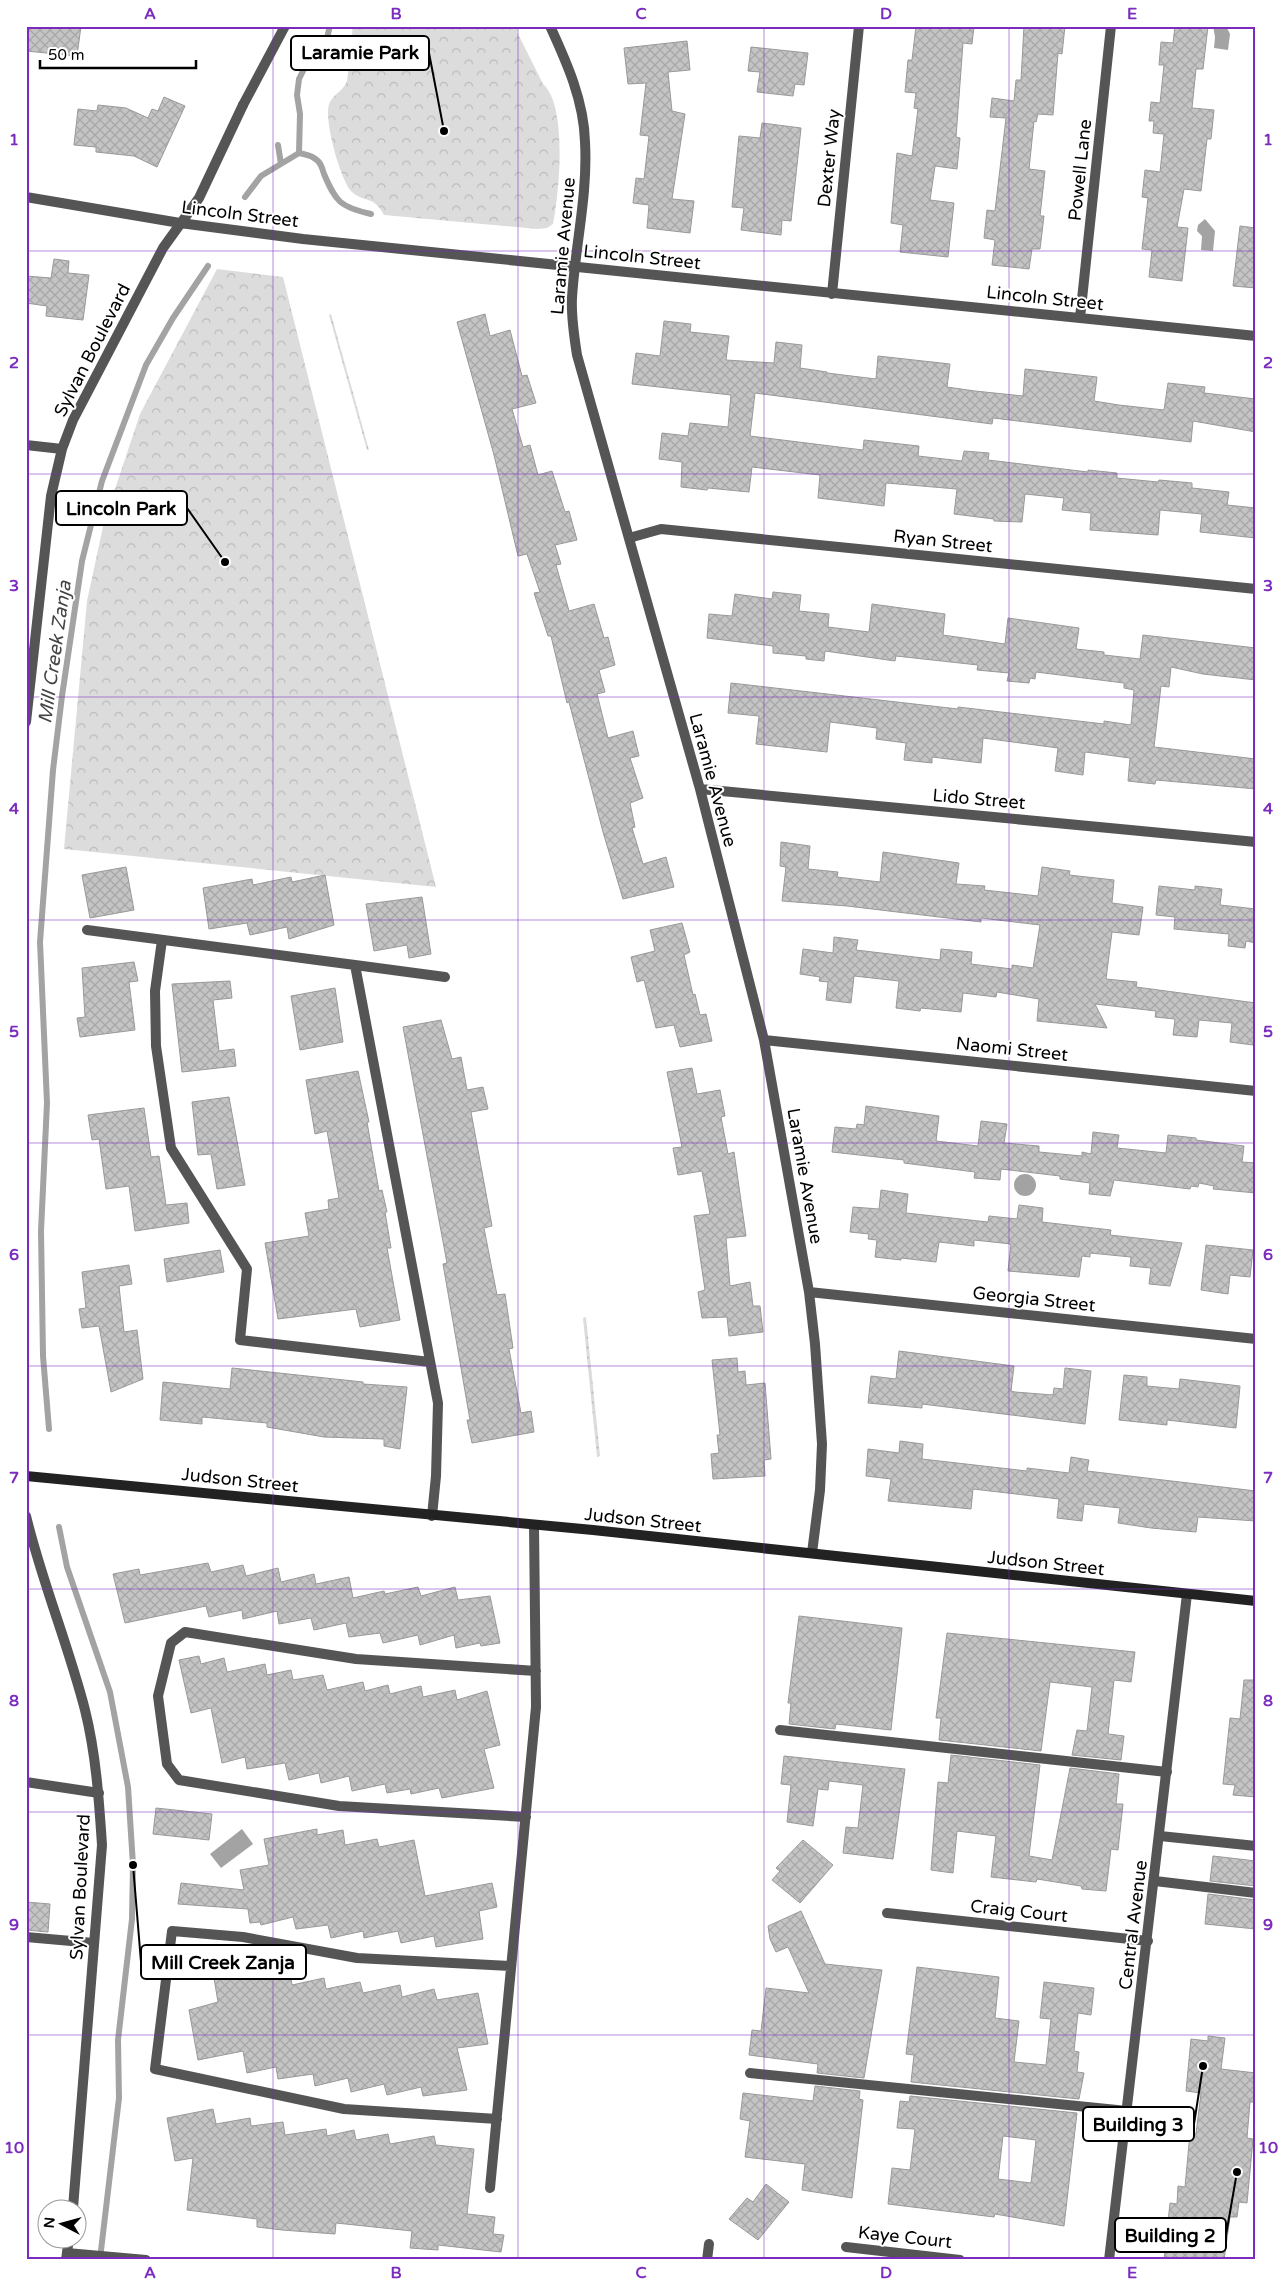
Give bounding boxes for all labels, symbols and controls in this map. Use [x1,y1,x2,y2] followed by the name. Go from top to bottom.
[144,4,156,24] text: A
[390,4,402,24] text: B
[635,4,647,24] text: C
[880,4,892,24] text: D
[1127,4,1137,24] text: E
[291,36,429,70] callout: Laramie Park
[40,38,196,70] scale bar
[301,42,420,64] text: Laramie Park
[48,46,85,64] text: 50 m
[813,107,845,208] street label: Dexter Way
[1064,118,1096,222] street label: Powell Lane
[9,130,19,150] text: 1
[1263,130,1273,150] text: 1
[546,176,580,316] street label: Laramie Avenue
[180,196,300,232] street label: Lincoln Street
[582,240,702,274] street label: Lincoln Street
[49,280,135,420] street label: Sylvan Boulevard
[985,281,1105,315] street label: Lincoln Street
[9,353,19,373] text: 2
[1263,353,1273,373] text: 2
[56,491,187,525] callout: Lincoln Park
[66,498,177,520] text: Lincoln Park
[892,525,994,557] street label: Ryan Street
[9,576,19,596] text: 3
[1263,576,1273,596] text: 3
[34,578,76,725] water label: Mill Creek Zanja
[685,711,741,849] street label: Laramie Avenue
[932,784,1027,814] street label: Lido Street
[9,799,19,819] text: 4
[1263,799,1273,819] text: 4
[9,1022,19,1042] text: 5
[1263,1022,1273,1042] text: 5
[955,1032,1069,1066] street label: Naomi Street
[782,1106,828,1246] street label: Laramie Avenue
[9,1245,19,1265] text: 6
[1263,1245,1273,1265] text: 6
[971,1282,1097,1316] street label: Georgia Street
[180,1463,300,1497] street label: Judson Street
[9,1468,19,1488] text: 7
[1263,1468,1273,1488] text: 7
[583,1503,703,1537] street label: Judson Street
[986,1546,1106,1580] street label: Judson Street
[9,1691,19,1711] text: 8
[1263,1691,1273,1711] text: 8
[65,1813,95,1961] street label: Sylvan Boulevard
[1114,1859,1152,1991] street label: Central Avenue
[969,1895,1069,1927] street label: Craig Court
[9,1915,19,1935] text: 9
[1263,1915,1273,1935] text: 9
[141,1945,306,1979] callout: Mill Creek Zanja
[151,1952,295,1975] text: Mill Creek Zanja
[1083,2107,1194,2141] callout: Building 3
[1092,2114,1184,2137] text: Building 3
[4,2138,24,2158] text: 10
[1258,2138,1278,2158] text: 10
[38,2198,88,2248] north arrow
[41,2216,59,2229] text: N
[1115,2218,1226,2252] callout: Building 2
[857,2221,953,2253] street label: Kaye Court
[1124,2225,1216,2248] text: Building 2
[144,2263,156,2283] text: A
[390,2263,402,2283] text: B
[635,2263,647,2283] text: C
[880,2263,892,2283] text: D
[1127,2263,1137,2283] text: E

